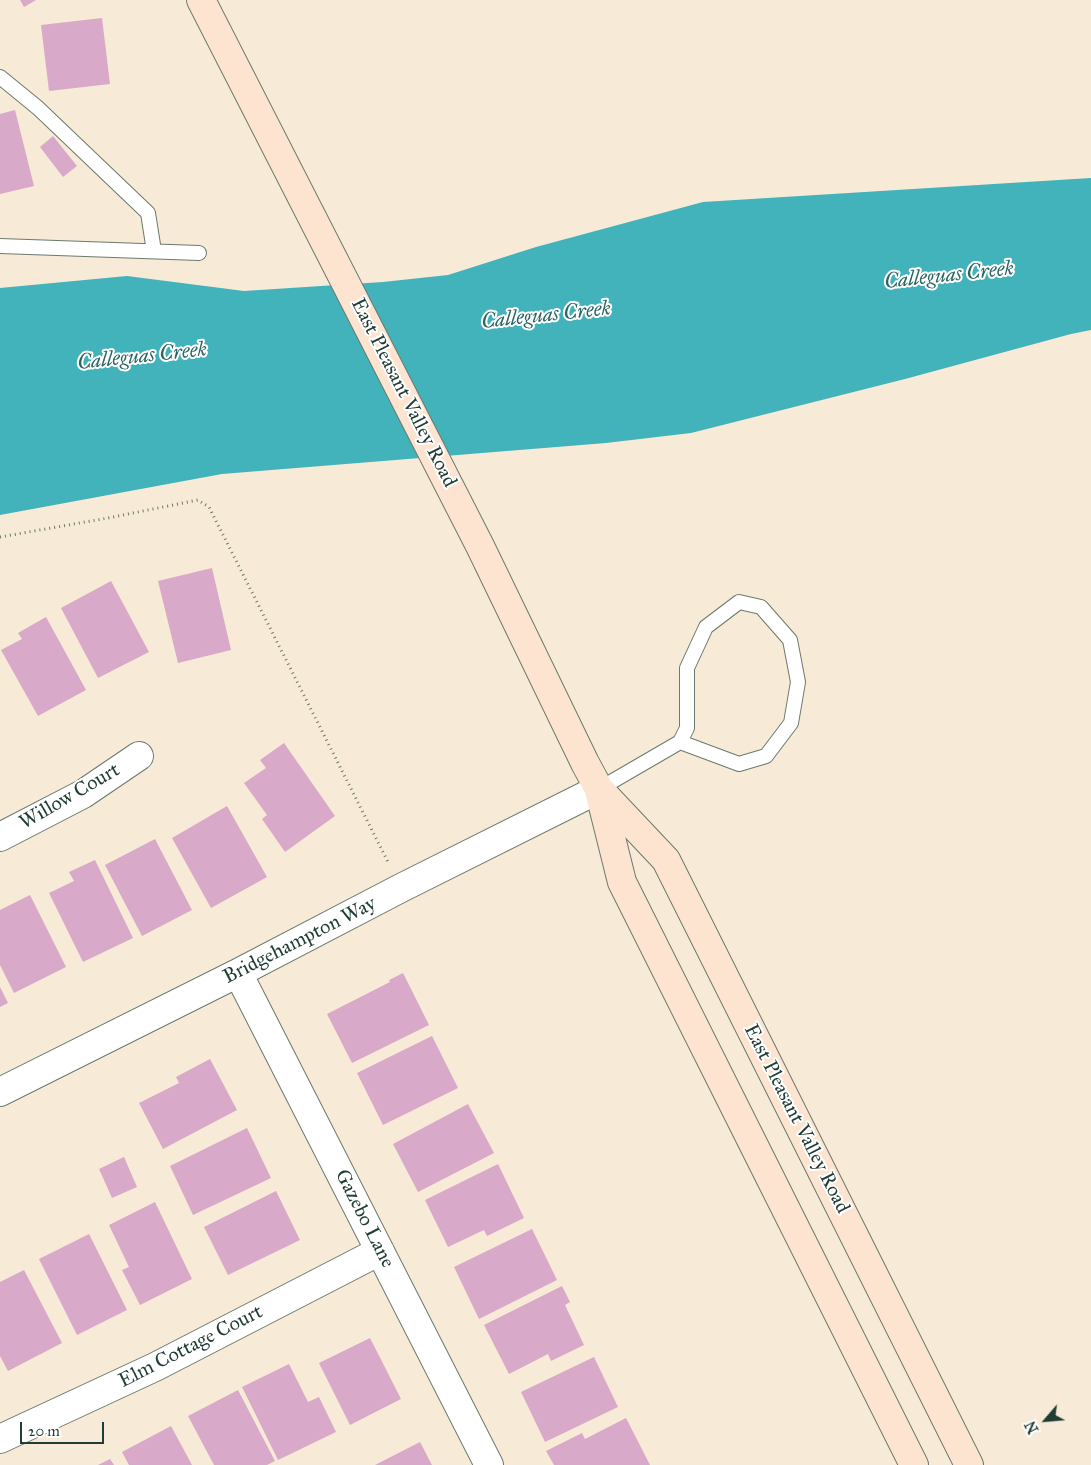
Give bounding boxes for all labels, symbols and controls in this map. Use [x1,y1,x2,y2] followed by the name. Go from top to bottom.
[883,257,1015,295] water label: Calleguas Creek
[345,294,461,492] street label: East Pleasant Valley Road
[480,297,612,335] water label: Calleguas Creek
[76,338,208,376] water label: Calleguas Creek
[16,759,124,835] street label: Willow Court
[220,892,380,990] street label: Bridgehampton Way
[738,1020,854,1218] street label: East Pleasant Valley Road
[329,1166,399,1272] street label: Gazebo Lane
[115,1300,267,1394] street label: Elm Cottage Court
[1021,1395,1071,1445] north arrow
[22,1412,106,1444] scale bar
[1022,1418,1042,1436] text: N
[28,1422,60,1440] text: 20 m

